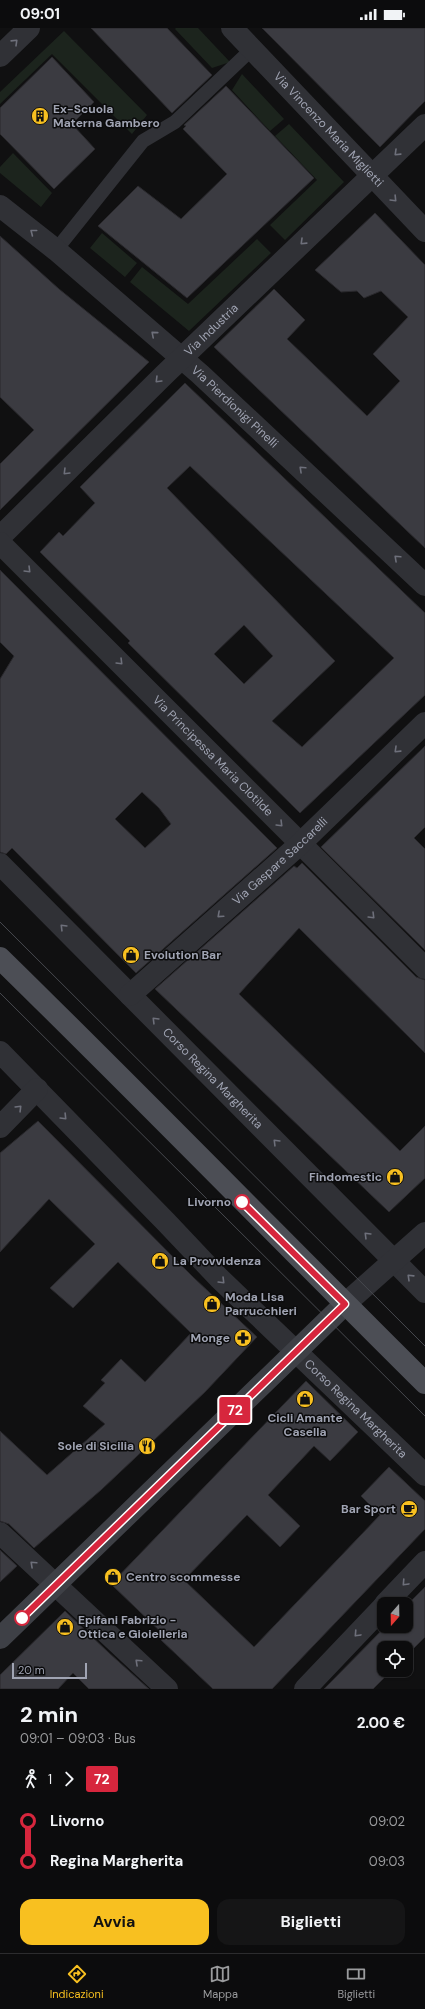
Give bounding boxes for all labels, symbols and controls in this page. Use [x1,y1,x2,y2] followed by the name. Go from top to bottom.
[20,4,60,24] text: 09:01
[10,39,18,47] one-way arrow
[270,69,387,190] street label: Via Vincenzo Maria Miglietti
[53,101,160,131] place label: Ex-Scuola Materna Gambero
[30,106,50,126] building icon: Ex-Scuola Materna Gambero
[394,148,402,155] one-way arrow
[389,194,397,202] one-way arrow
[31,230,38,237] one-way arrow
[300,238,308,245] one-way arrow
[181,300,242,359] street label: Via Industria
[151,332,159,339] one-way arrow
[188,362,282,451] street label: Via Pierdionigi Pinelli
[155,375,163,383] one-way arrow
[299,466,307,474] one-way arrow
[63,467,71,475] one-way arrow
[394,556,401,563] one-way arrow
[23,565,31,573] one-way arrow
[115,657,122,665] one-way arrow
[149,692,277,820] street label: Via Principessa Maria Clotilde
[394,745,402,753] one-way arrow
[229,813,331,909] street label: Via Gaspare Saccarelli
[275,819,283,827] one-way arrow
[217,910,224,917] one-way arrow
[367,911,375,919] one-way arrow
[60,924,68,932] one-way arrow
[121,945,141,965] shop icon: Evolution Bar
[144,947,221,963] place label: Evolution Bar
[152,1017,160,1025] one-way arrow
[159,1024,266,1132] street label: Corso Regina Margherita
[14,1105,22,1113] one-way arrow
[59,1112,67,1120] one-way arrow
[273,1139,280,1147] one-way arrow
[385,1167,405,1187] shop icon: Findomestic
[309,1169,382,1185] place label: Findomestic
[188,1194,231,1210] place label: Livorno
[234,1194,250,1210] marker: Livorno
[364,1232,372,1240] one-way arrow
[150,1251,170,1271] shop icon: La Provvidenza
[173,1253,261,1269] place label: La Provvidenza
[407,1274,415,1282] one-way arrow
[217,1276,225,1284] one-way arrow
[225,1289,297,1319] place label: Moda Lisa Parrucchieri
[202,1294,222,1314] shop icon: Moda Lisa Parrucchieri
[233,1328,253,1348] pharmacy icon: Monge
[191,1330,230,1346] place label: Monge
[301,1356,411,1462] street label: Corso Regina Margherita
[295,1389,315,1409] shop icon: Cicli Amante Casella
[217,1397,253,1423] line badge: 72
[227,1401,243,1419] text: 72
[267,1410,343,1440] place label: Cicli Amante Casella
[137,1436,157,1456] restaurant icon: Sole di Sicilia
[58,1438,134,1454] place label: Sole di Sicilia
[399,1499,419,1519] cafe icon: Bar Sport
[341,1501,396,1517] place label: Bar Sport
[30,1561,38,1569] one-way arrow
[103,1567,123,1587] shop icon: Centro scommesse
[126,1569,240,1585] place label: Centro scommesse
[402,1578,410,1586] one-way arrow
[377,1597,413,1633] north arrow
[377,1597,413,1677] map controls
[14,1610,30,1626] unlabelled marker
[78,1612,188,1642] place label: Epifani Fabrizio - Ottica e Gioielleria
[55,1617,75,1637] shop icon: Epifani Fabrizio - Ottica e Gioielleria
[354,1629,362,1637] one-way arrow
[377,1641,413,1677] button: locate
[135,1660,143,1667] one-way arrow
[12,1661,87,1680] scale bar
[18,1663,44,1677] text: 20 m
[20,1700,78,1729] text: 2 min
[357,1713,405,1733] text: 2.00 €
[20,1730,136,1747] text: 09:01 – 09:03 · Bus
[20,1768,42,1790] icon: walk
[58,1768,80,1790] icon: forward
[94,1770,110,1788] text: 72
[48,1771,52,1788] text: 1
[50,1811,104,1831] text: Livorno
[369,1813,405,1830] text: 09:02
[50,1851,183,1871] text: Regina Margherita
[369,1853,405,1870] text: 09:03
[20,1899,209,1945] button: Avvia
[217,1899,405,1945] button: Biglietti
[50,1963,104,2001] tab: Indicazioni
[203,1963,238,2001] tab: Mappa
[337,1963,375,2001] tab: Biglietti

